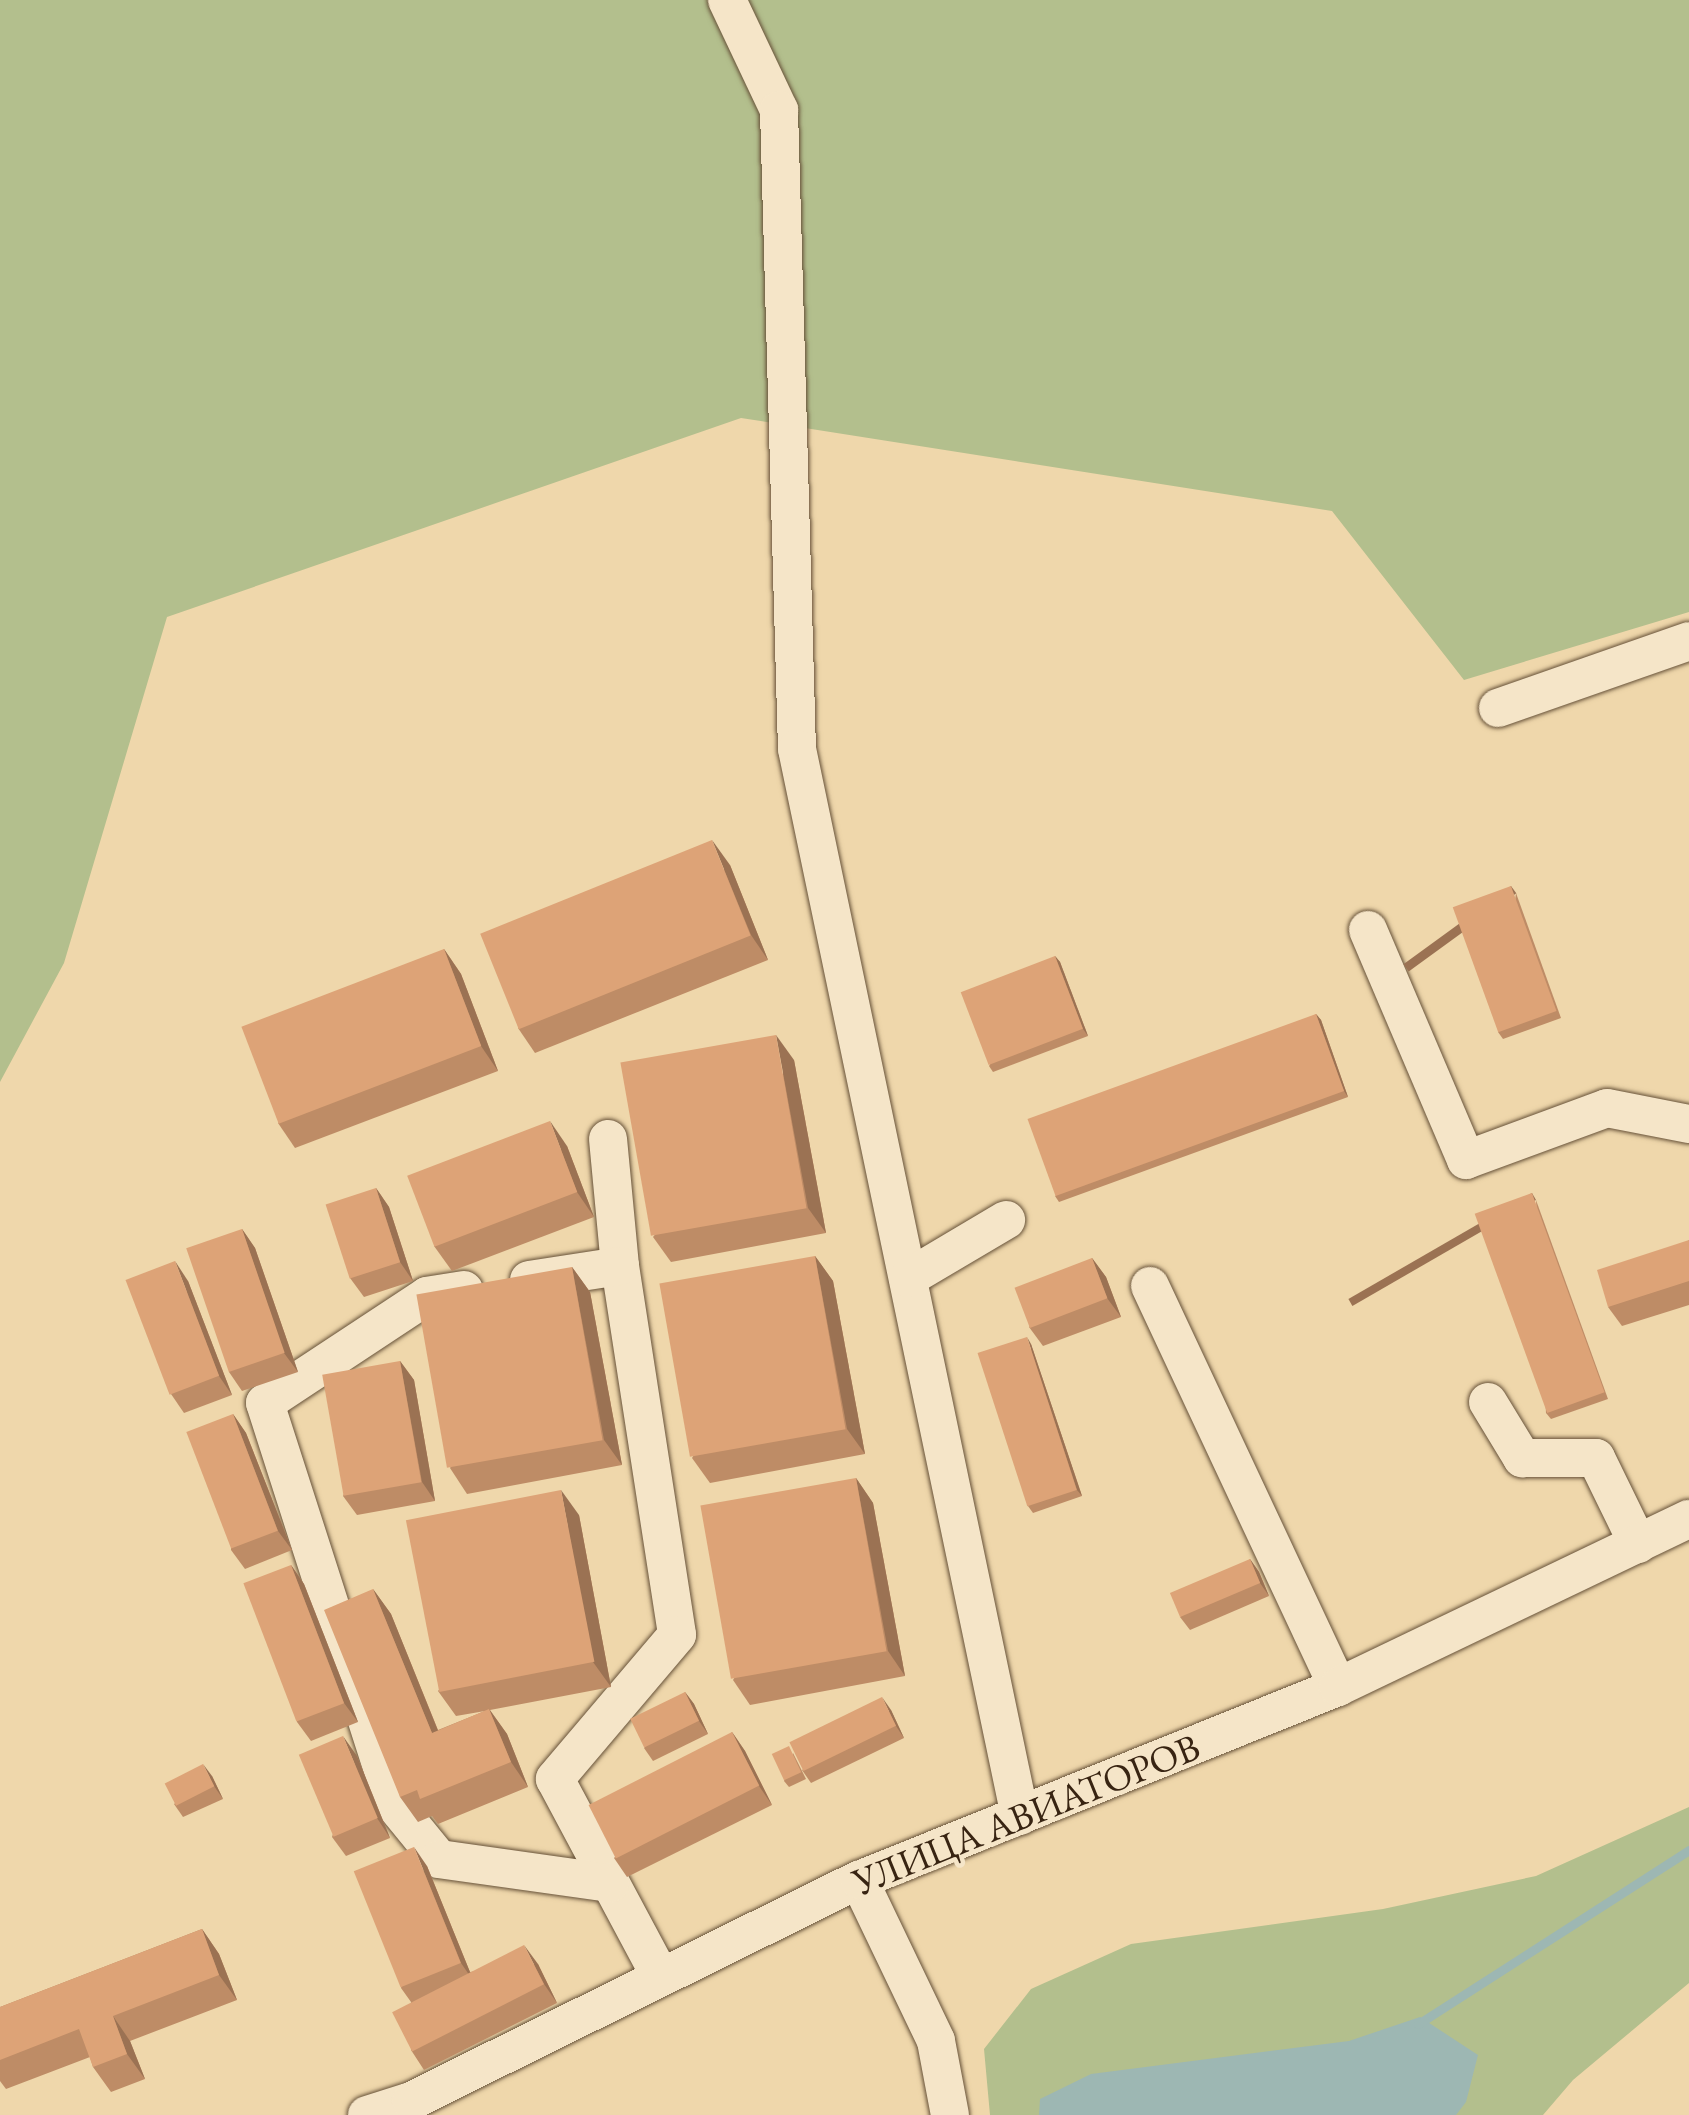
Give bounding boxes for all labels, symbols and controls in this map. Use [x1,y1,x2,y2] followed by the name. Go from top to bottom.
[846,1724,1206,1904] street label: УЛИЦА АВИАТОРОВ

